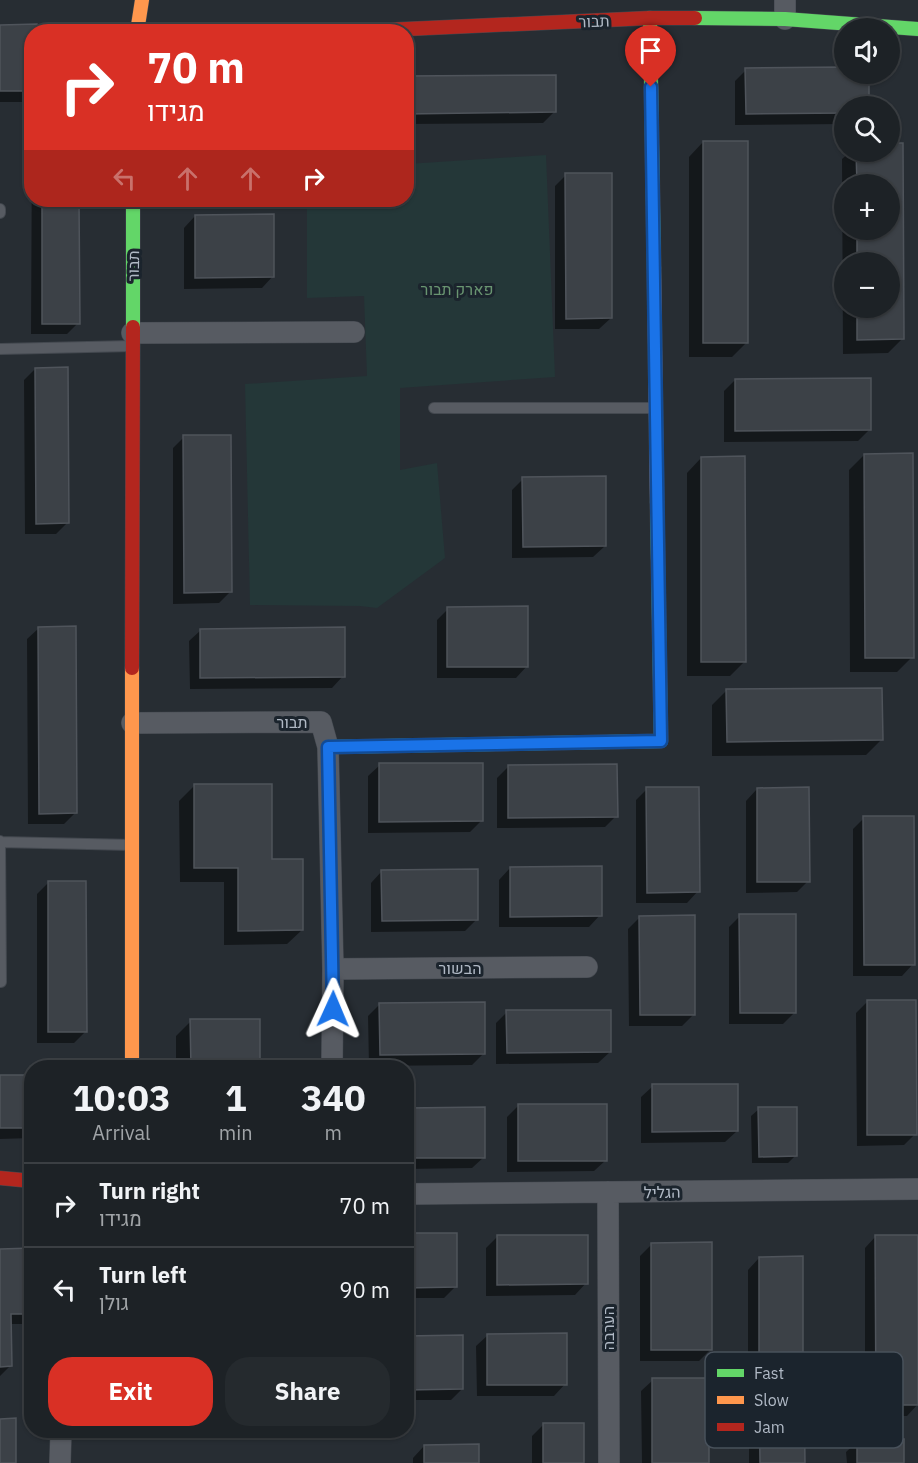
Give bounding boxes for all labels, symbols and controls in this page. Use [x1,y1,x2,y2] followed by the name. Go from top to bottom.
[578,10,610,32] street label: תבור
[834,18,900,318] map controls
[834,18,900,84] button: sound
[625,25,676,87] pin
[634,34,667,67] icon: arrive
[147,40,245,95] text: 70 m
[48,48,126,126] icon: right
[147,93,205,128] text: מגידו
[834,96,900,162] button: search
[108,162,141,195] icon: left
[171,162,204,195] icon: ahead
[234,162,267,195] icon: ahead
[297,162,330,195] icon: right
[834,174,900,240] button: +
[123,250,143,282] street label: תבור
[834,252,900,318] button: −
[421,279,493,299] park label: פארק תבור
[277,712,308,732] street label: תבור
[438,958,482,978] street label: הבשור
[301,977,365,1041] position arrow
[72,1074,171,1121] text: 10:03
[225,1074,247,1121] text: 1
[301,1074,366,1121] text: 340
[92,1119,151,1146] text: Arrival
[219,1119,253,1146] text: min
[325,1119,342,1146] text: m
[99,1176,200,1205] text: Turn right
[643,1182,681,1202] street label: הגליל
[48,1189,81,1222] icon: right
[339,1191,390,1220] text: 70 m
[99,1205,142,1232] text: מגידו
[99,1260,187,1289] text: Turn left
[48,1273,81,1306] icon: left
[339,1275,390,1304] text: 90 m
[99,1289,129,1316] text: גולן
[598,1306,618,1350] street label: הערבה
[705,1352,903,1448] legend
[48,1357,213,1426] button: Exit
[225,1357,390,1426] button: Share
[754,1363,784,1383] text: Fast
[754,1390,789,1410] text: Slow
[754,1417,785,1437] text: Jam

